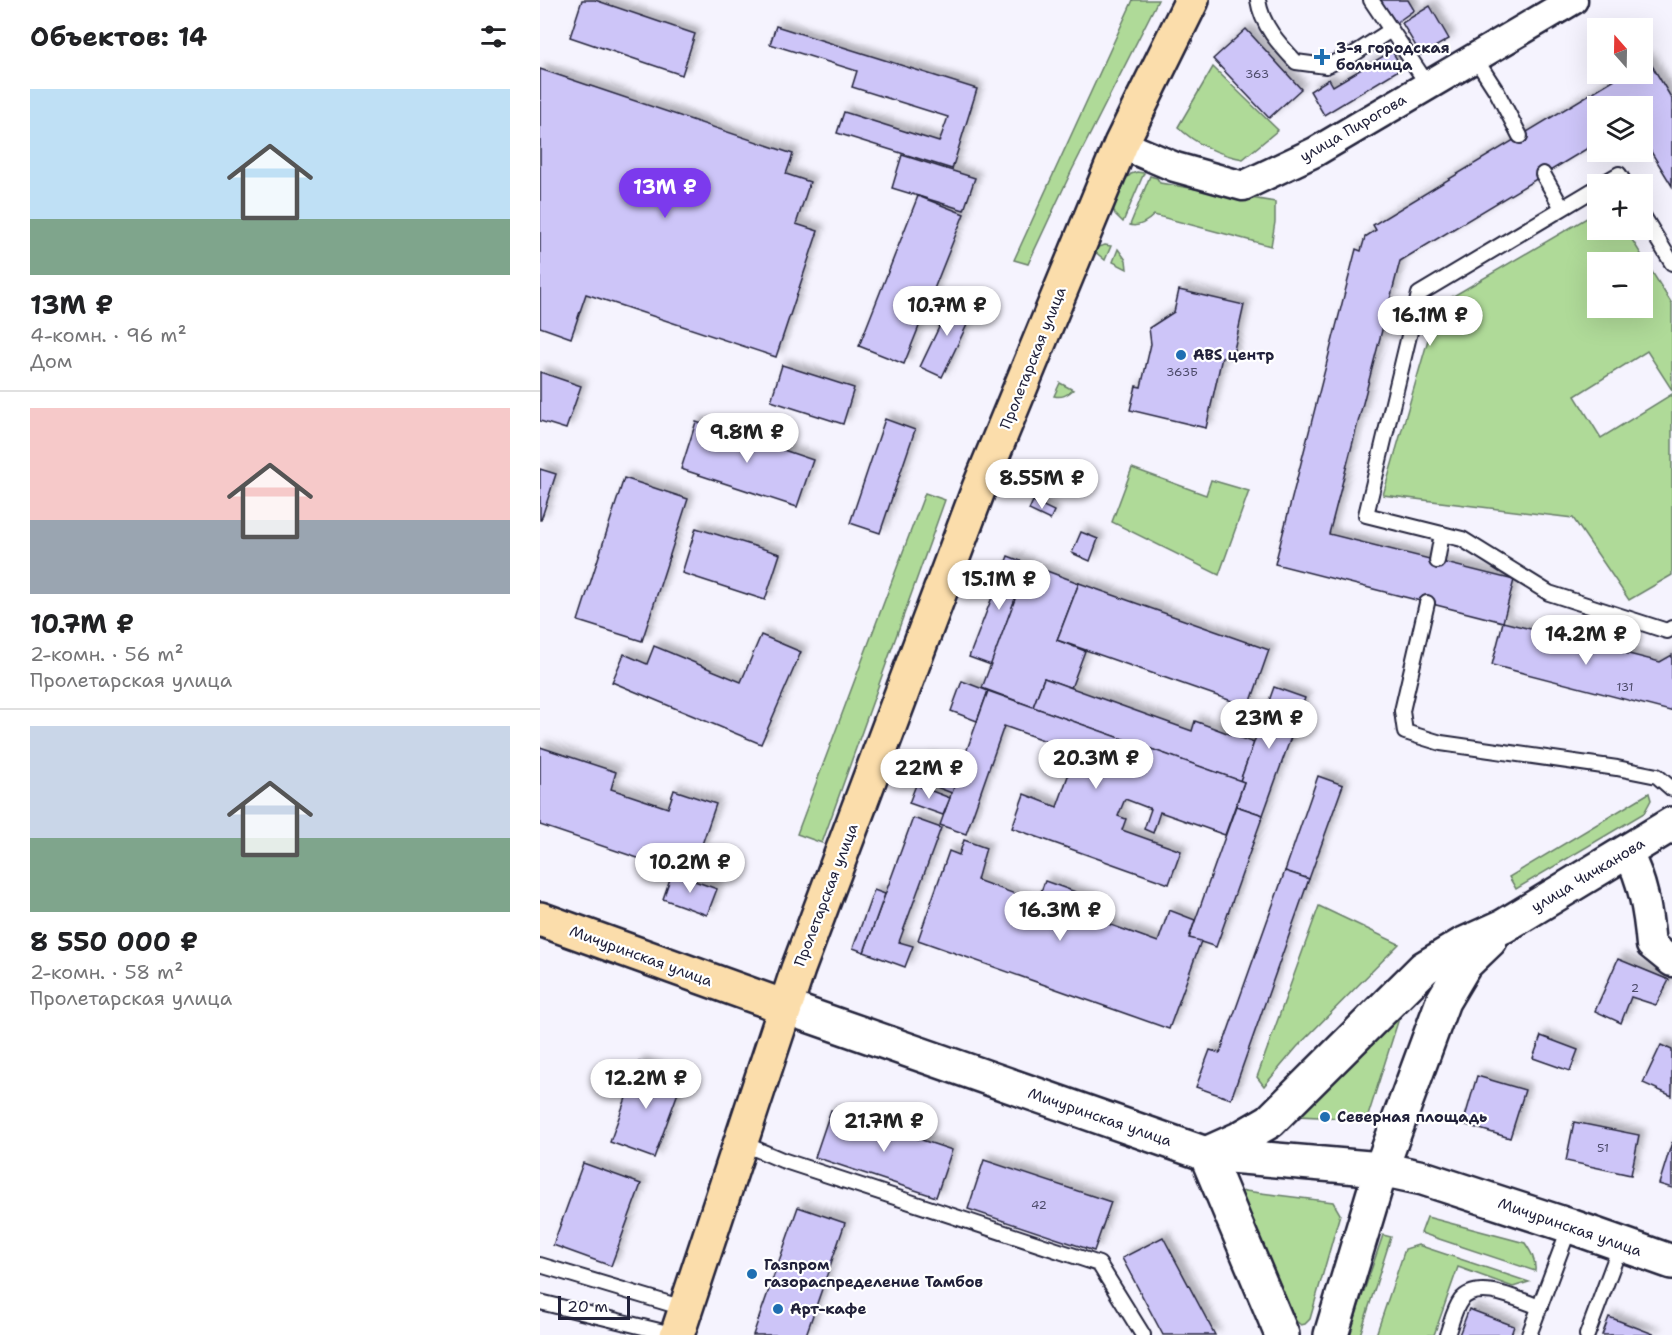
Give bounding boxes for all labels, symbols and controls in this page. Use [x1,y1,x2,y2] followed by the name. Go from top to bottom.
[1587,18,1653,84] north arrow
[1587,18,1653,318] map controls
[30,19,207,54] text: Объектов: 14
[477,20,510,53] icon: filters
[1336,38,1450,75] place label: 3-я городская больница
[1313,48,1331,66] marker: 3-я городская больница
[1245,66,1269,82] house number: 363
[1296,89,1410,167] street label: улица Пирогова
[1587,96,1653,162] button: layers
[216,128,324,236] icon: home
[623,168,707,219] pin: 13M ₽
[633,174,697,200] text: 13M ₽
[1587,174,1653,240] button: +
[1587,252,1653,318] button: −
[995,283,1071,432] street label: Пролетарская улица
[892,286,1002,337] pin: 10.7M ₽
[30,287,113,322] text: 13M ₽
[907,292,987,318] text: 10.7M ₽
[1375,296,1485,347] pin: 16.1M ₽
[1392,302,1468,328] text: 16.1M ₽
[30,322,187,348] text: 4-комн. · 96 m²
[1193,345,1274,365] place label: ABS центр
[30,348,72,374] text: Дом
[1174,348,1188,362] marker: ABS центр
[1166,364,1198,380] house number: 363Б
[698,413,796,464] pin: 9.8M ₽
[710,419,784,445] text: 9.8M ₽
[216,447,324,555] icon: home
[987,459,1097,510] pin: 8.55M ₽
[999,465,1085,491] text: 8.55M ₽
[944,560,1054,611] pin: 15.1M ₽
[961,566,1037,592] text: 15.1M ₽
[30,606,134,641] text: 10.7M ₽
[1531,615,1641,666] pin: 14.2M ₽
[1545,621,1627,647] text: 14.2M ₽
[30,641,184,667] text: 2-комн. · 56 m²
[30,667,232,693] text: Пролетарская улица
[1616,679,1634,695] house number: 131
[1227,699,1311,750] pin: 23M ₽
[1234,705,1304,731] text: 23M ₽
[1041,739,1151,790] pin: 20.3M ₽
[1052,745,1140,771] text: 20.3M ₽
[887,749,971,800] pin: 22M ₽
[894,755,964,781] text: 22M ₽
[216,765,324,873] icon: home
[790,820,863,969] street label: Пролетарская улица
[1528,833,1649,917] street label: улица Чичканова
[635,843,745,894] pin: 10.2M ₽
[649,849,731,875] text: 10.2M ₽
[1005,891,1115,942] pin: 16.3M ₽
[1018,897,1102,923] text: 16.3M ₽
[567,921,716,991] street label: Мичуринская улица
[30,924,198,959] text: 8 550 000 ₽
[30,959,184,985] text: 2-комн. · 58 m²
[1631,980,1639,996] house number: 2
[30,985,232,1011] text: Пролетарская улица
[591,1059,701,1110] pin: 12.2M ₽
[604,1065,688,1091] text: 12.2M ₽
[1025,1083,1175,1151] street label: Мичуринская улица
[829,1102,939,1153] pin: 21.7M ₽
[1337,1107,1487,1127] place label: Северная площадь
[844,1108,924,1134] text: 21.7M ₽
[1318,1110,1332,1124] marker: Северная площадь
[1597,1140,1609,1156] house number: 51
[1495,1193,1645,1261] street label: Мичуринская улица
[1031,1197,1047,1213] house number: 42
[764,1255,983,1292] place label: Газпром газораспределение Тамбов
[745,1267,759,1281] marker: Газпром газораспределение Тамбов
[558,1293,630,1320] scale bar
[567,1296,608,1317] text: 20 m
[790,1299,866,1319] place label: Арт-кафе
[771,1302,785,1316] marker: Арт-кафе

